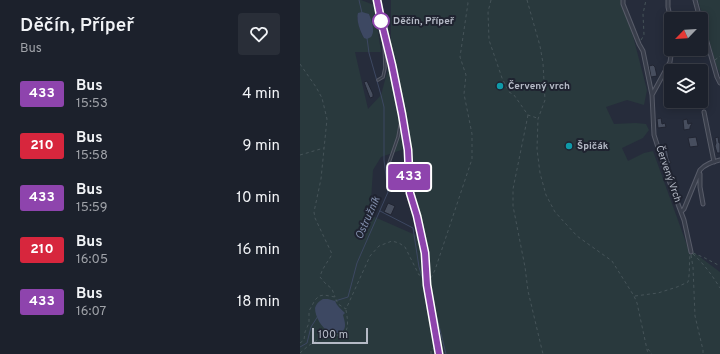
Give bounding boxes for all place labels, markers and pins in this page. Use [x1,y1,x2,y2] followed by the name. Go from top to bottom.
[372,12,390,30] marker: Děčín, Přípeř
[393,15,455,28] place label: Děčín, Přípeř
[508,80,570,93] place label: Červený vrch
[495,81,505,91] marker: Červený vrch
[577,140,609,153] place label: Špičák
[564,141,574,151] marker: Špičák

